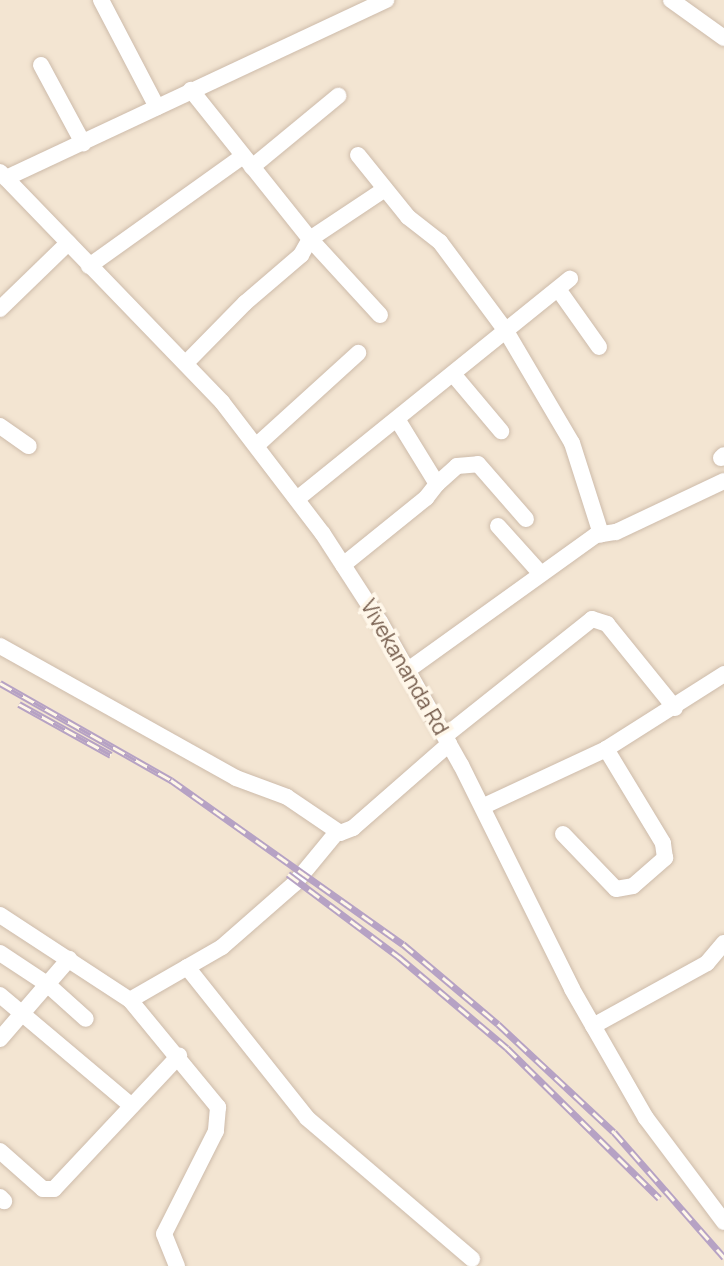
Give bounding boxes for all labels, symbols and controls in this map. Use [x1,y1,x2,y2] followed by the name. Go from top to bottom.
[356,595,454,739] street label: Vivekananda Rd

